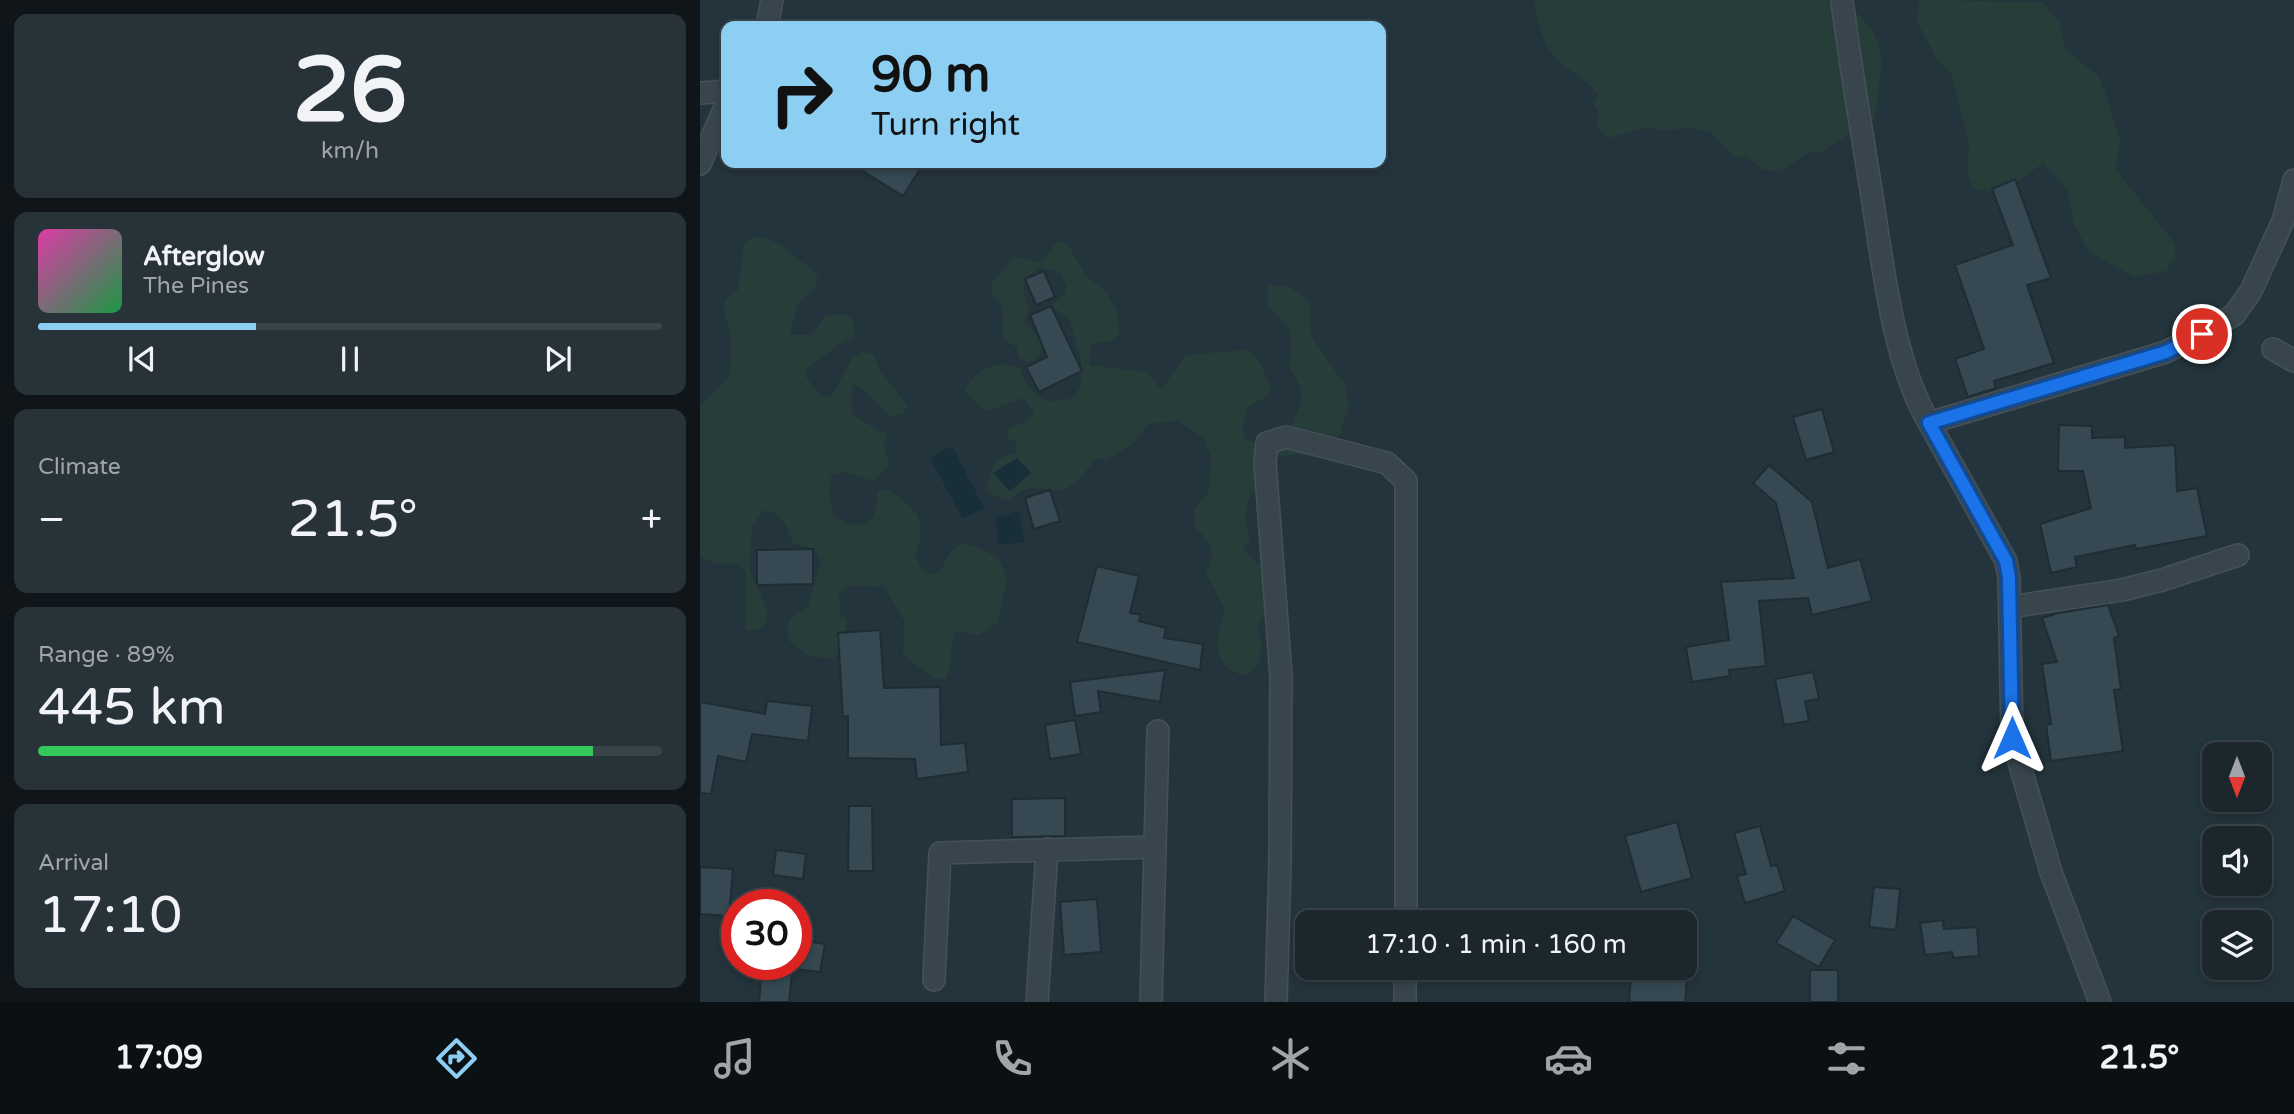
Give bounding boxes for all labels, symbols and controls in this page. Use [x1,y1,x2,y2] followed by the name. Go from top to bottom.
[293,36,407,146] text: 26
[871,46,990,105] text: 90 m
[756,49,847,140] icon: right
[871,106,1020,144] text: Turn right
[321,137,379,165] text: km/h
[143,241,265,272] text: Afterglow
[143,272,249,300] text: The Pines
[2172,304,2232,364] pin
[2183,315,2221,353] icon: arrive
[123,340,161,378] icon: previous
[331,340,369,378] icon: pause
[539,340,577,378] icon: next
[38,453,121,481] text: Climate
[288,488,418,551] text: 21.5°
[38,497,65,543] text: −
[641,497,662,543] text: +
[38,641,174,669] text: Range · 89%
[38,676,226,739] text: 445 km
[1975,701,2049,775] position arrow
[2202,742,2272,812] north arrow
[2202,742,2272,980] map controls
[2202,826,2272,896] button: sound
[38,849,109,877] text: Arrival
[38,884,182,947] text: 17:10
[721,889,812,980] speed limit sign: 30
[2202,910,2272,980] button: layers
[1365,929,1627,960] text: 17:10 · 1 min · 160 m
[432,1034,481,1083] icon: directions
[710,1034,759,1083] icon: music
[988,1034,1037,1083] icon: phone
[1266,1034,1315,1083] icon: climate
[1544,1034,1593,1083] icon: car
[1822,1034,1871,1083] icon: filters
[114,1039,203,1077] text: 17:09
[2099,1039,2179,1077] text: 21.5°

